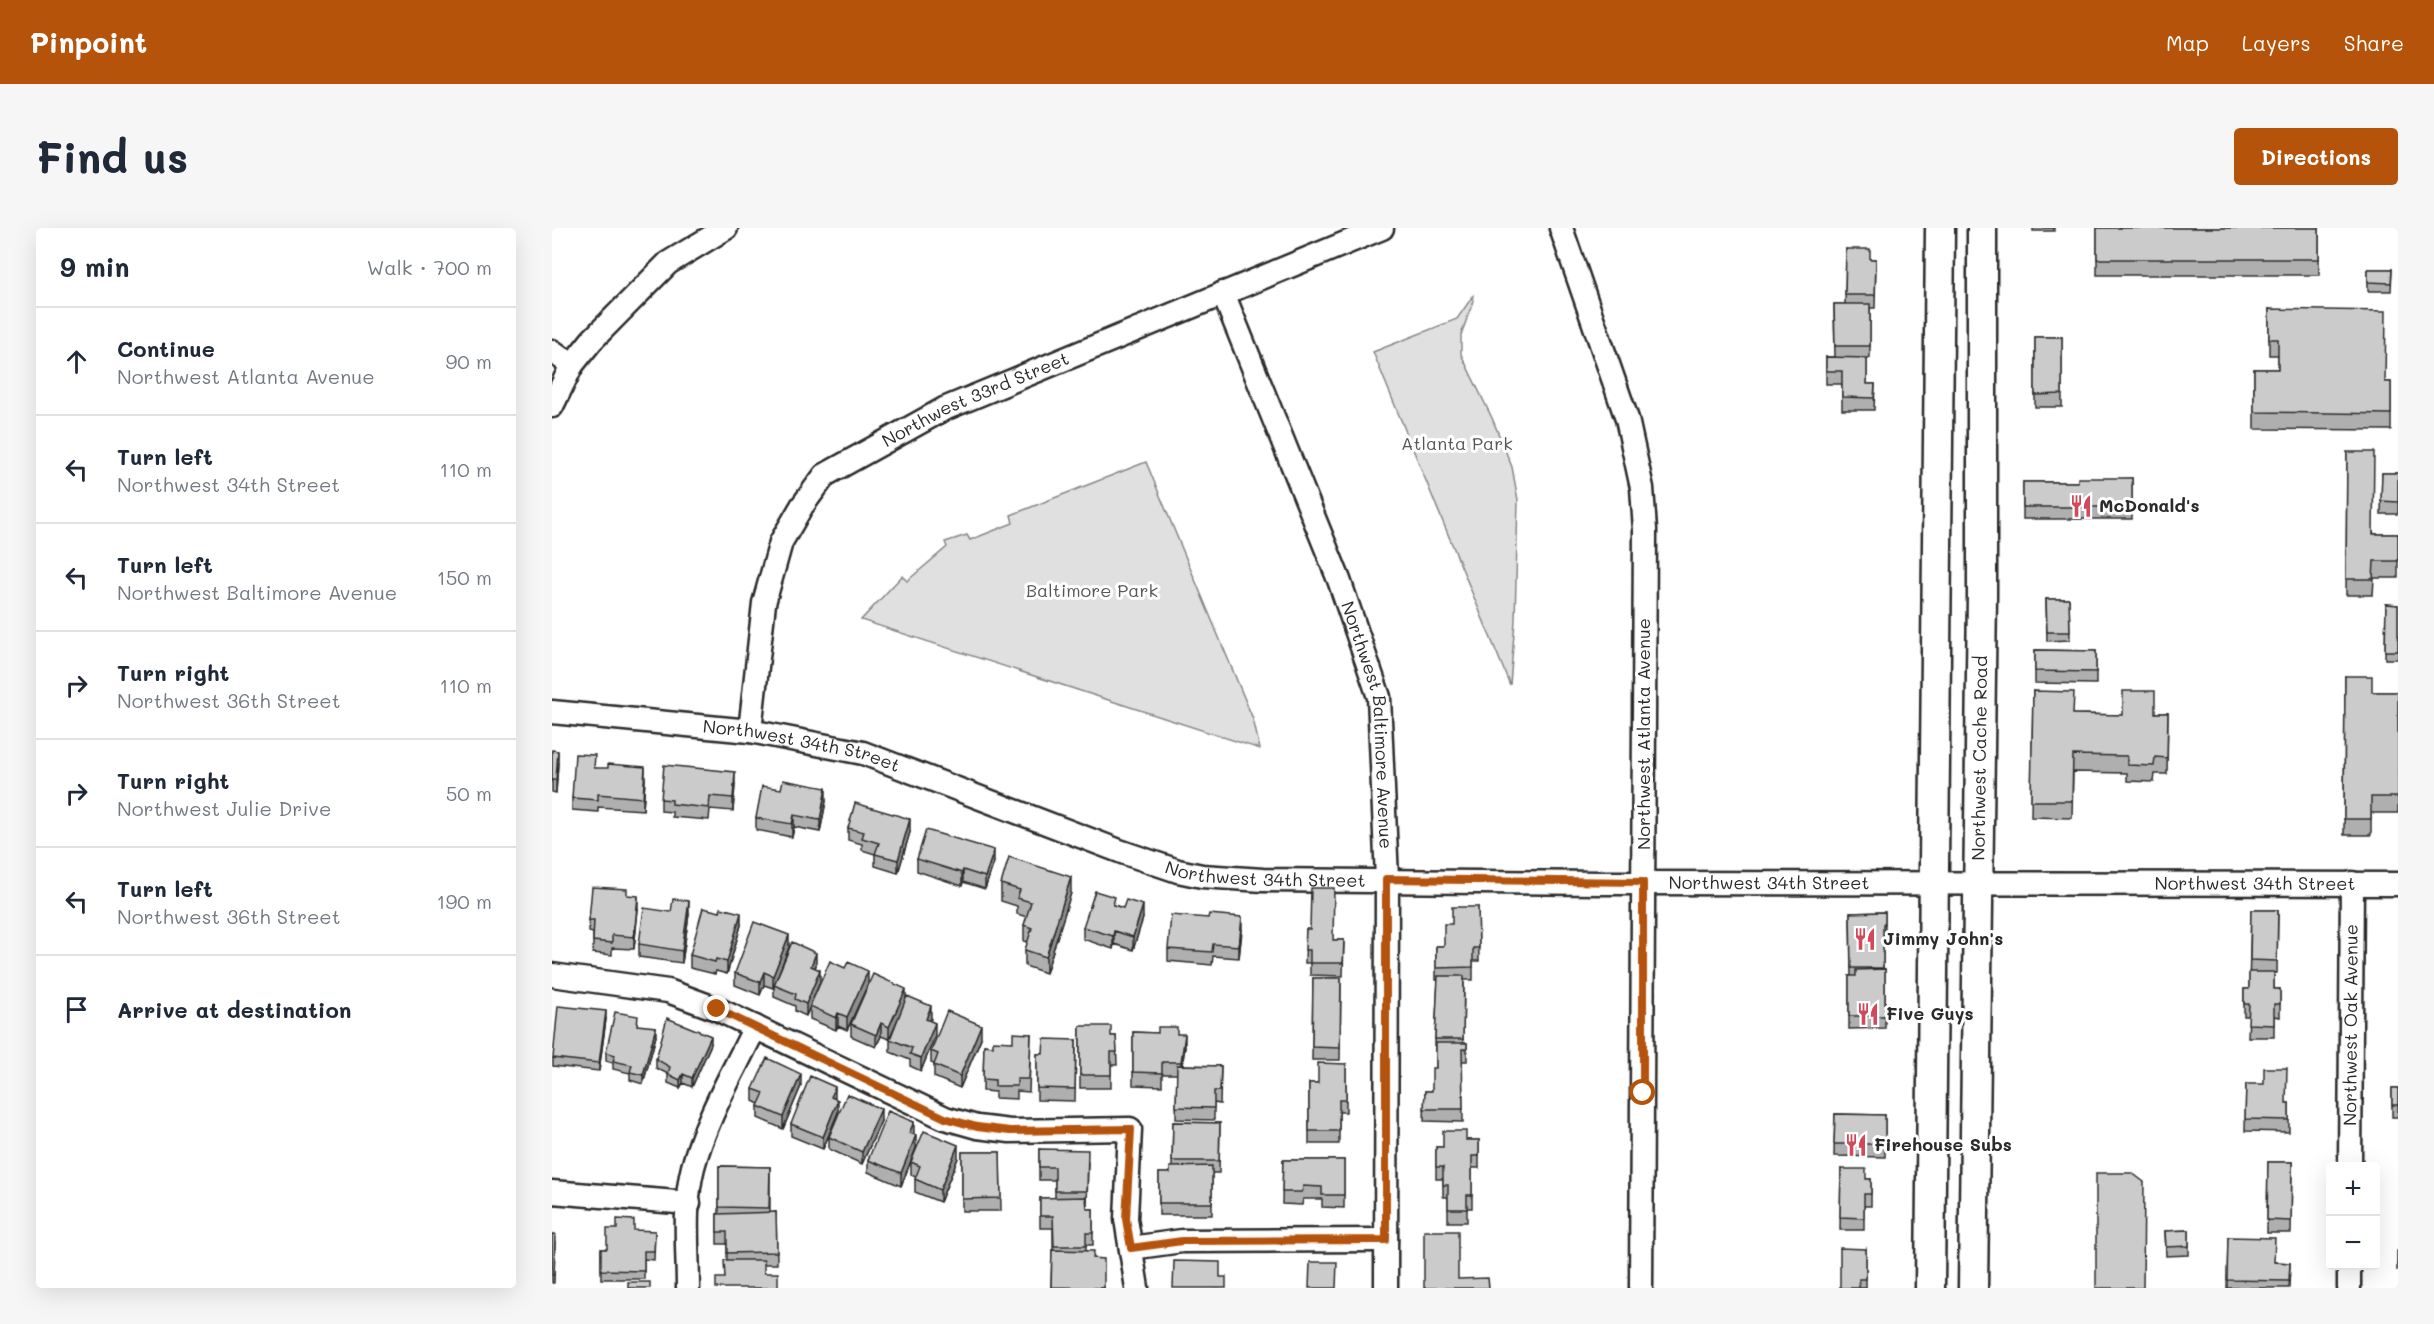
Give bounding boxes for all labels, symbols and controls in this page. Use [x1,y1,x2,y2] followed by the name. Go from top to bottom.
[30,24,147,60] text: Pinpoint
[2166,29,2209,56] text: Map
[2242,29,2311,56] text: Layers
[2344,29,2404,56] text: Share
[2234,128,2398,185] button: Directions
[36,129,188,184] text: Find us
[60,250,129,284] text: 9 min
[367,254,492,280] text: Walk · 700 m
[117,334,215,363] text: Continue
[60,345,93,378] icon: ahead
[877,346,1072,452] street label: Northwest 33rd Street
[446,348,492,374] text: 90 m
[117,363,375,389] text: Northwest Atlanta Avenue
[1401,431,1513,455] park label: Atlanta Park
[117,442,213,471] text: Turn left
[60,453,93,486] icon: left
[439,456,492,482] text: 110 m
[117,471,340,497] text: Northwest 34th Street
[2068,493,2094,519] restaurant icon: McDonald's
[2099,493,2200,517] place label: McDonald's
[117,550,213,579] text: Turn left
[60,561,93,594] icon: left
[437,564,492,590] text: 150 m
[1026,578,1158,602] park label: Baltimore Park
[117,579,397,605] text: Northwest Baltimore Avenue
[1336,598,1399,849] street label: Northwest Baltimore Avenue
[1631,618,1655,850] street label: Northwest Atlanta Avenue
[1966,655,1992,861] street label: Northwest Cache Road
[117,658,229,687] text: Turn right
[60,669,93,702] icon: right
[439,672,492,698] text: 110 m
[117,687,341,713] text: Northwest 36th Street
[702,714,904,777] street label: Northwest 34th Street
[117,766,229,795] text: Turn right
[60,777,93,810] icon: right
[446,780,492,806] text: 50 m
[117,795,331,821] text: Northwest Julie Drive
[1162,855,1366,892] street label: Northwest 34th Street
[1668,870,1869,894] street label: Northwest 34th Street
[2154,871,2355,895] street label: Northwest 34th Street
[117,874,213,903] text: Turn left
[60,885,93,918] icon: left
[437,888,492,914] text: 190 m
[117,903,341,929] text: Northwest 36th Street
[2337,924,2363,1126] street label: Northwest Oak Avenue
[1852,926,1878,952] restaurant icon: Jimmy John's
[1883,926,2003,950] place label: Jimmy John's
[60,993,93,1026] icon: arrive
[117,995,352,1024] text: Arrive at destination
[703,995,729,1021] route end
[1855,1001,1881,1027] restaurant icon: Five Guys
[1886,1001,1974,1025] place label: Five Guys
[1629,1079,1655,1105] route start
[1843,1132,1869,1158] restaurant icon: Firehouse Subs
[1874,1132,2012,1156] place label: Firehouse Subs
[2326,1162,2380,1270] map controls
[2326,1162,2380,1216] button: +
[2326,1216,2380,1270] button: −

